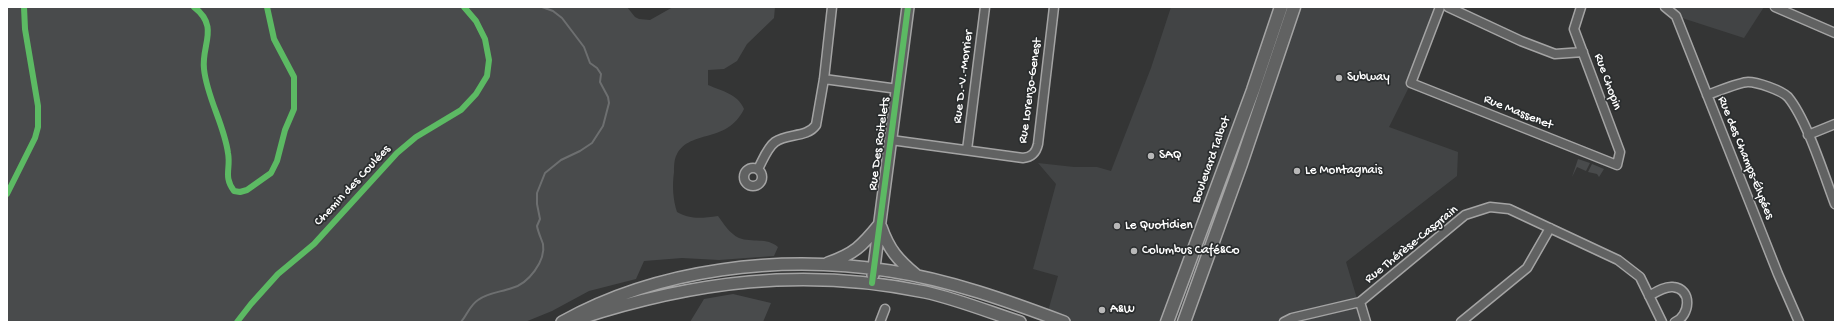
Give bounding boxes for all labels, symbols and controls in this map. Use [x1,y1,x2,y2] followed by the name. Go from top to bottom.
[951,29,977,125] street label: Rue D.-V.-Morrier
[1016,37,1046,145] street label: Rue Lorenzo-Genest
[1590,52,1624,112] street label: Rue Chopin
[1347,70,1390,86] place label: Subway
[1334,73,1344,83] marker: Subway
[1481,92,1555,134] street label: Rue Massenet
[1713,94,1777,222] street label: Rue des Champs-Élysées
[866,96,894,192] street label: Rue Des Roitelets
[1189,114,1235,206] street label: Boulevard Talbot
[311,142,395,230] street label: Chemin des Coulées
[1159,148,1181,164] place label: SAQ
[1146,151,1156,161] marker: SAQ
[1305,163,1382,179] place label: Le Montagnais
[1292,166,1302,176] marker: Le Montagnais
[1362,203,1462,287] street label: Rue Thérèse-Casgrain
[1125,218,1193,234] place label: Le Quotidien
[1112,221,1122,231] marker: Le Quotidien
[1142,243,1240,259] place label: Columbus Café&Co
[1129,246,1139,256] marker: Columbus Café&Co
[1110,302,1135,318] place label: A&W
[1097,305,1107,315] marker: A&W

